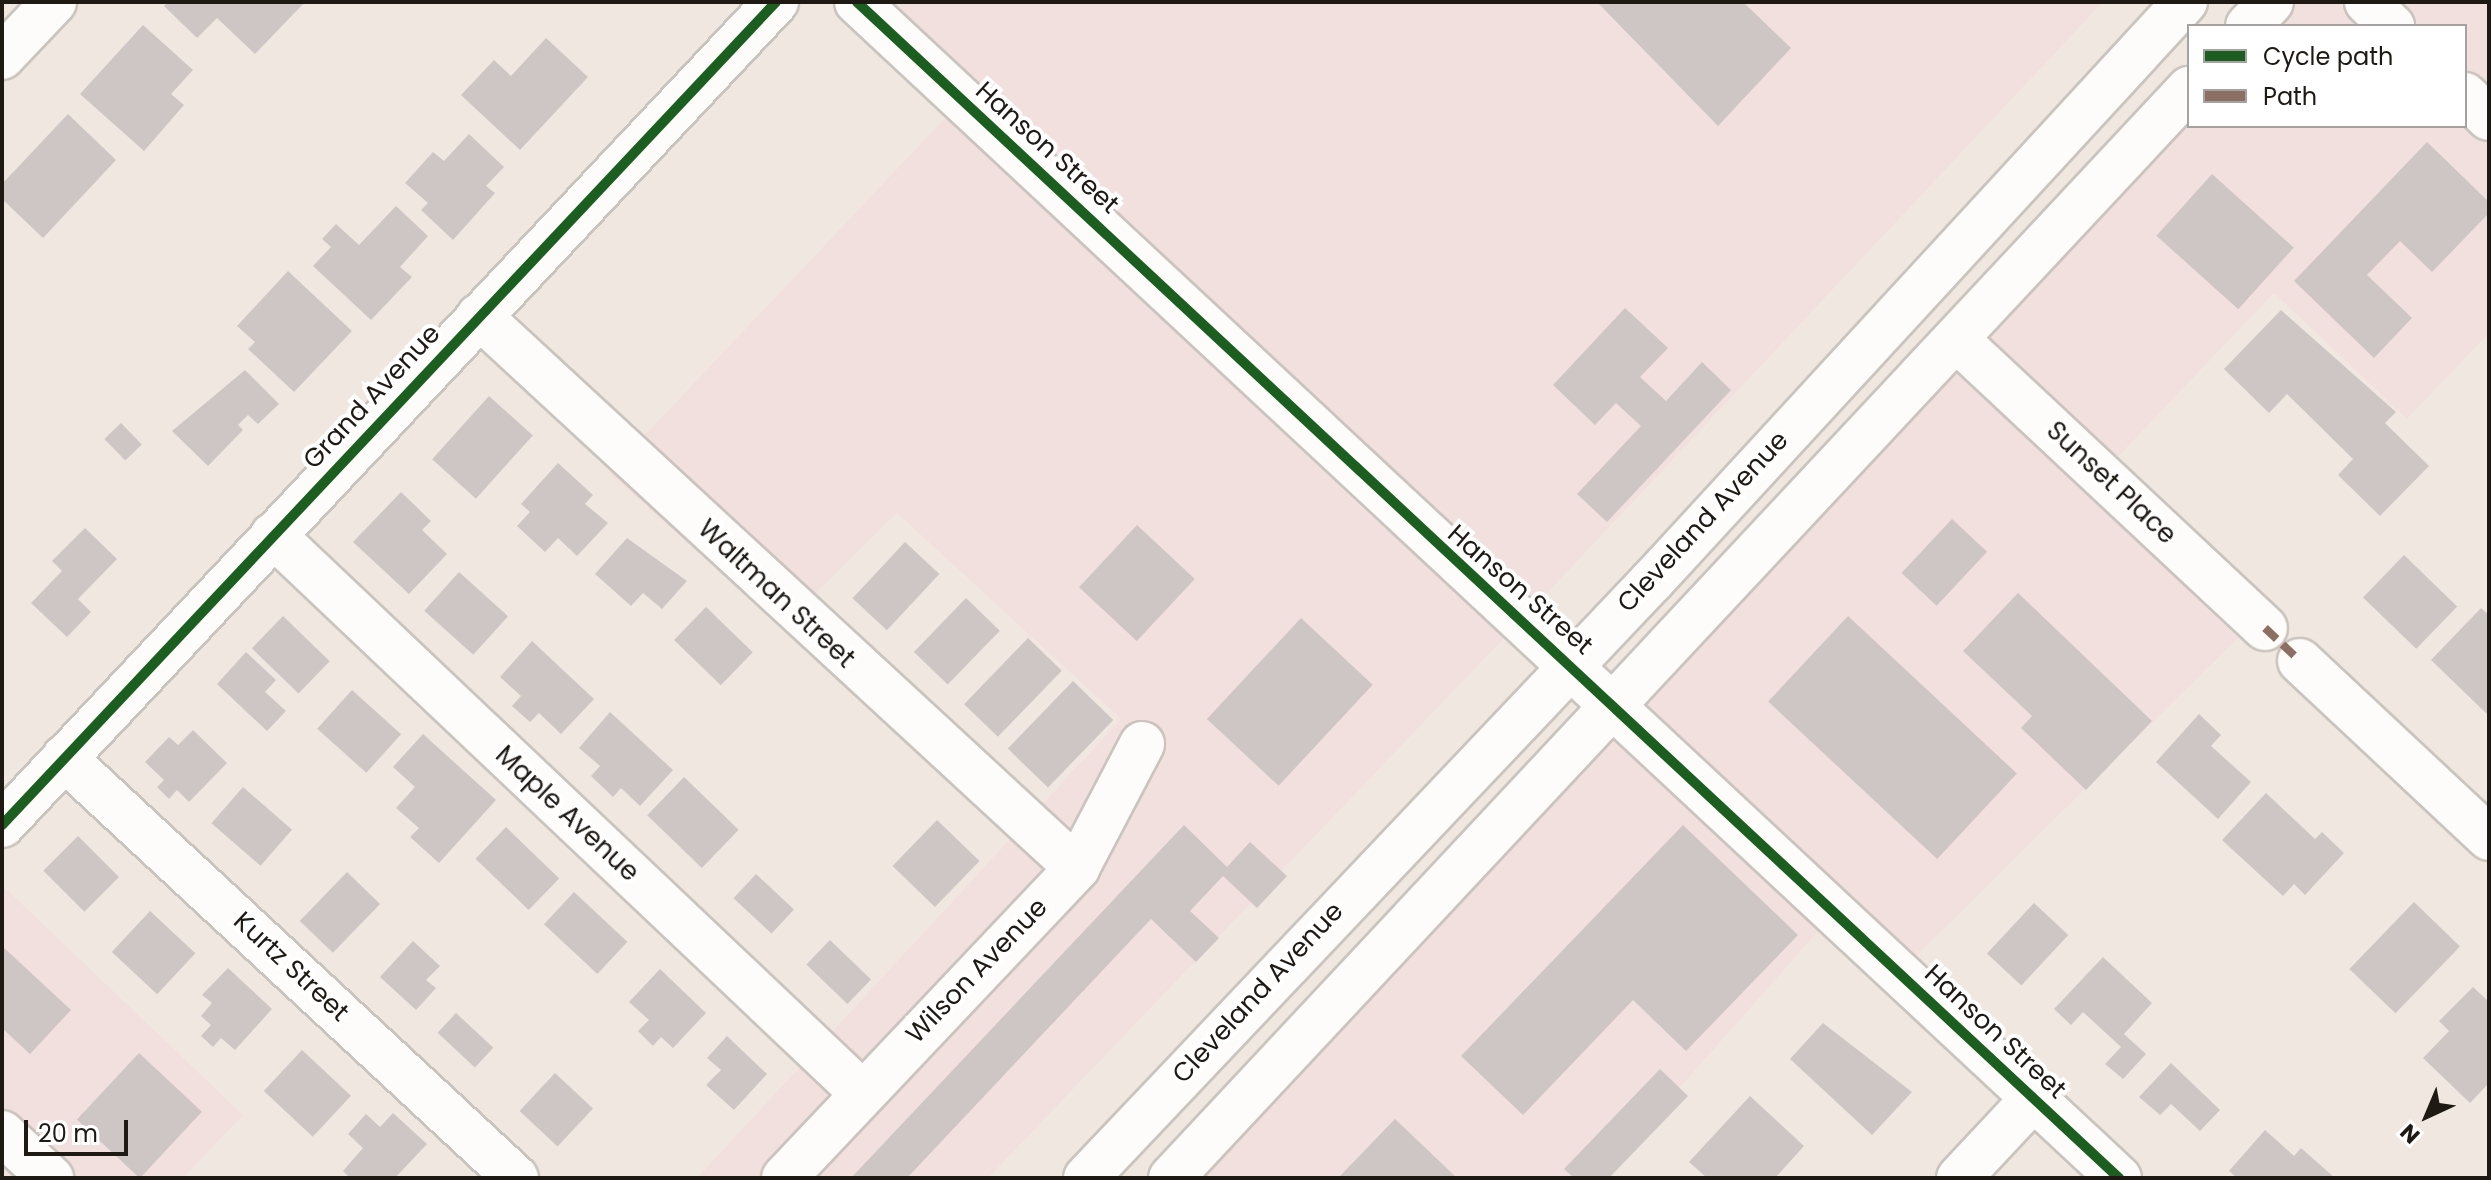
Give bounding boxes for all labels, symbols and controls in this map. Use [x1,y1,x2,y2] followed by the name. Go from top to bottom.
[2187,24,2467,128] legend
[2263,40,2393,73] text: Cycle path
[969,75,1125,221] street label: Hanson Street
[2263,80,2317,113] text: Path
[297,318,447,476] street label: Grand Avenue
[2040,415,2182,551] street label: Sunset Place
[1611,425,1795,619] street label: Cleveland Avenue
[691,513,861,675] street label: Waltman Street
[1441,518,1599,662] street label: Hanson Street
[489,740,645,888] street label: Maple Avenue
[900,892,1054,1050] street label: Wilson Avenue
[1166,896,1350,1090] street label: Cleveland Avenue
[227,906,355,1028] street label: Kurtz Street
[1918,958,2072,1106] street label: Hanson Street
[2387,1076,2467,1156] north arrow
[28,1104,132,1154] scale bar
[38,1117,98,1150] text: 20 m
[2393,1117,2427,1151] text: N

